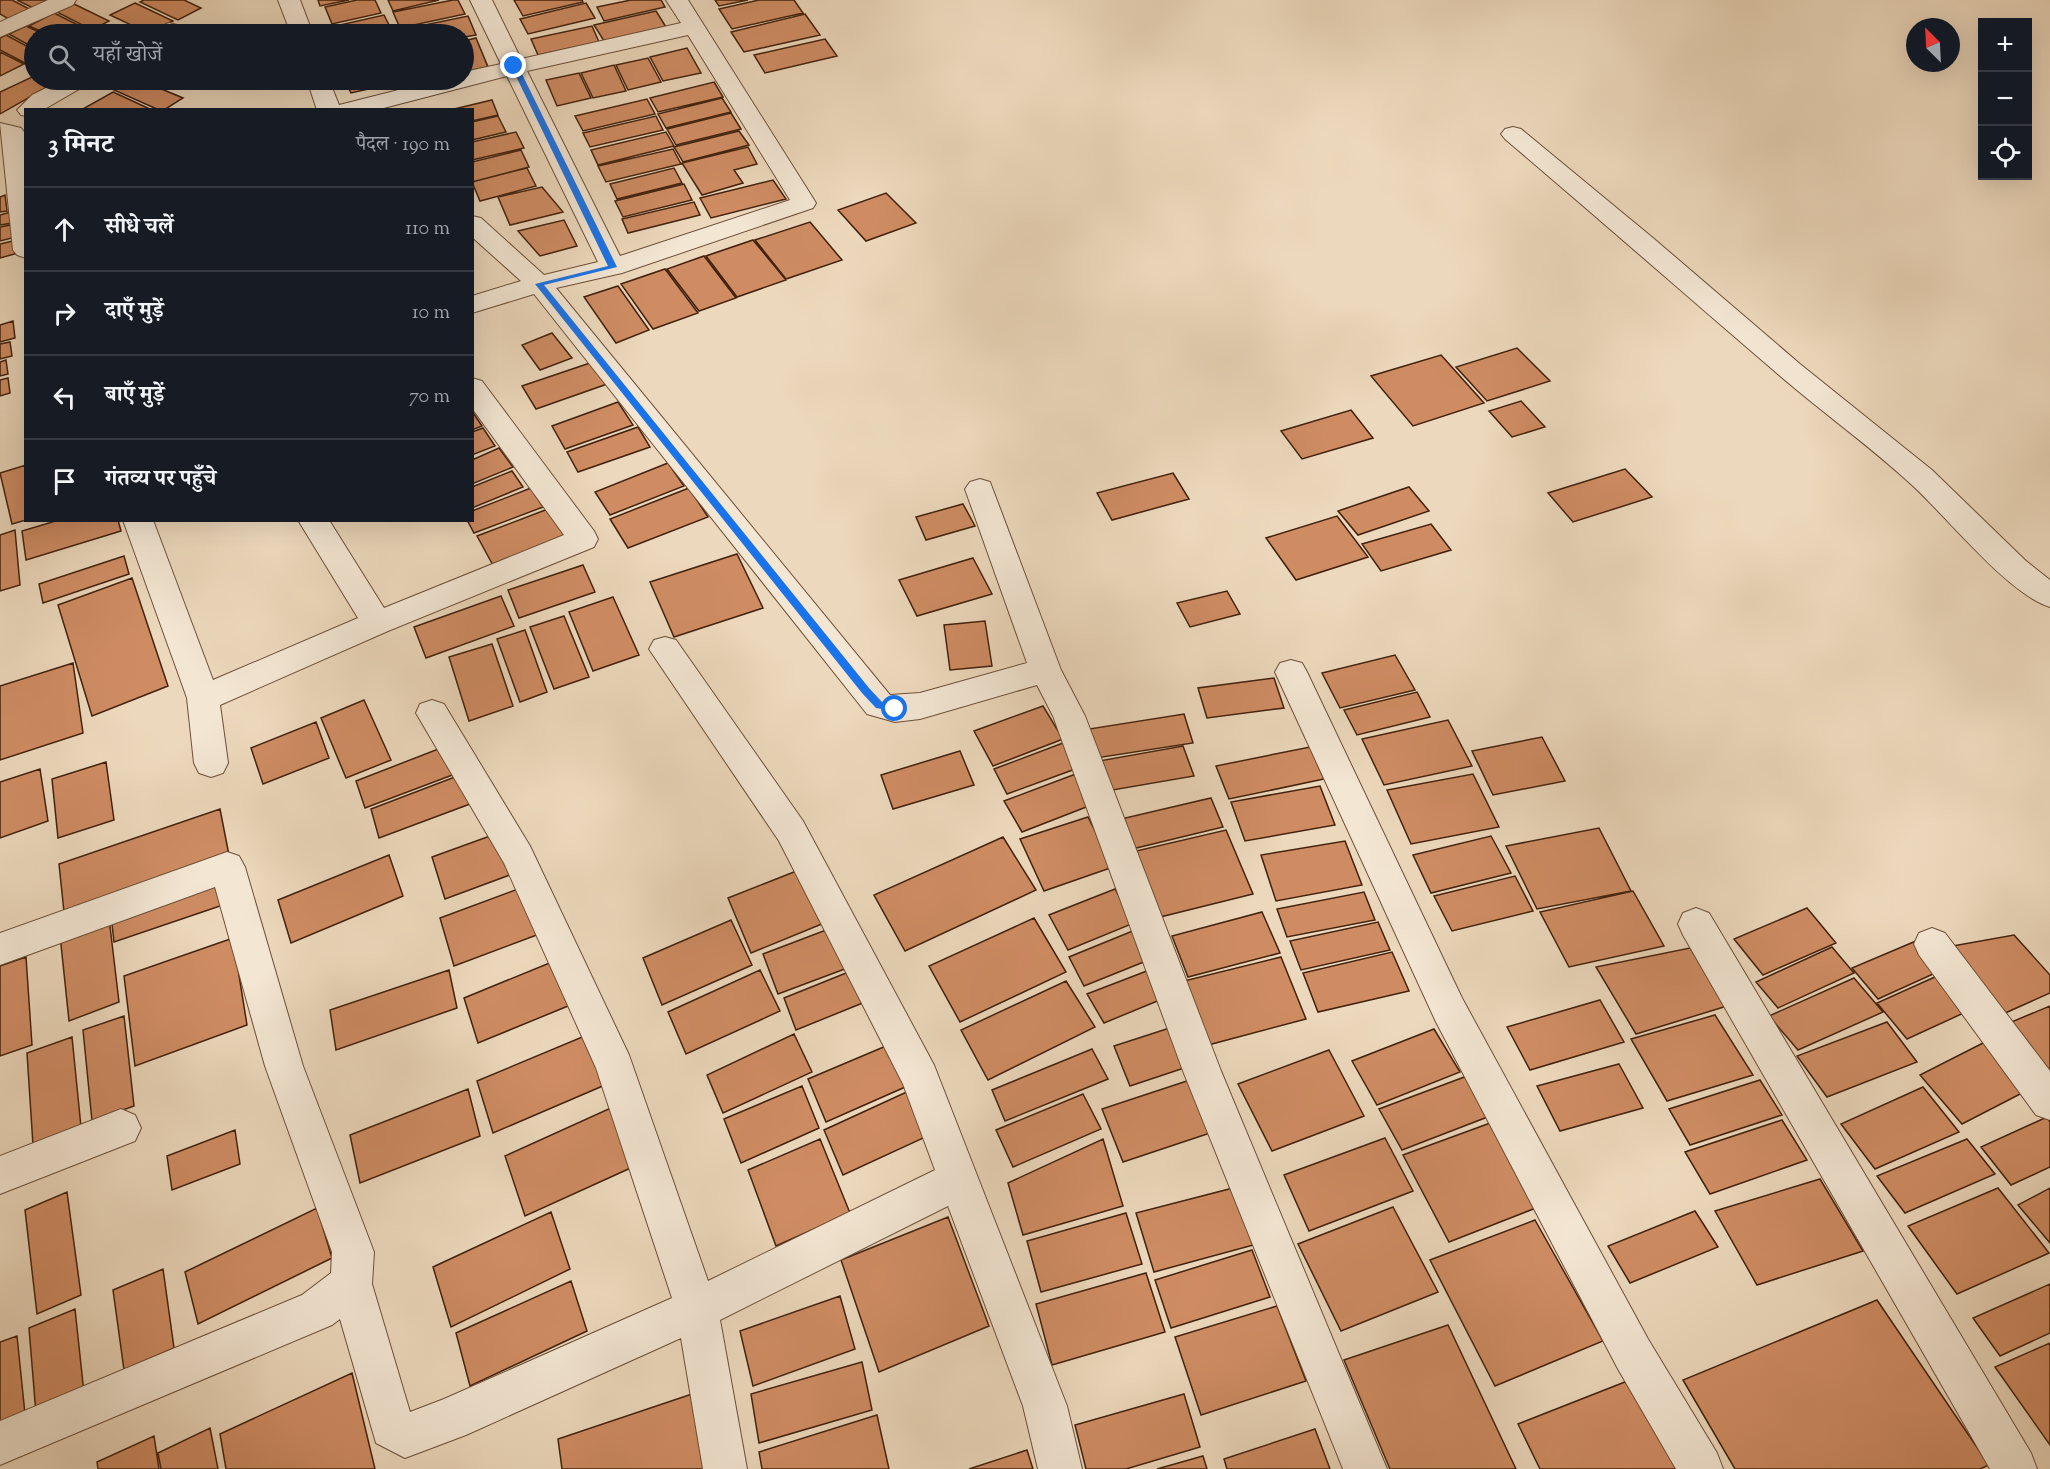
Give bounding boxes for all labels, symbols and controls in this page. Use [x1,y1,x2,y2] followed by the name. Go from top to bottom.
[1906,18,1960,72] north arrow
[1978,18,2032,180] map controls
[1978,18,2032,72] button: +
[24,24,474,90] search box
[93,40,162,72] text: यहाँ खोजें
[45,41,78,74] icon: search
[500,52,526,78] route end
[1978,72,2032,126] button: −
[1978,126,2032,180] button: locate
[48,127,113,164] text: 3 मिनट
[356,131,450,160] text: पैदल · 190 m
[105,212,174,244] text: सीधे चलें
[48,213,81,246] icon: ahead
[405,215,450,244] text: 110 m
[105,296,164,328] text: दाएँ मुड़ें
[48,297,81,330] icon: right
[412,299,450,328] text: 10 m
[105,380,164,412] text: बाएँ मुड़ें
[48,381,81,414] icon: left
[409,383,450,412] text: 70 m
[105,464,216,496] text: गंतव्य पर पहुँचे
[48,465,81,498] icon: arrive
[881,695,907,721] route start

